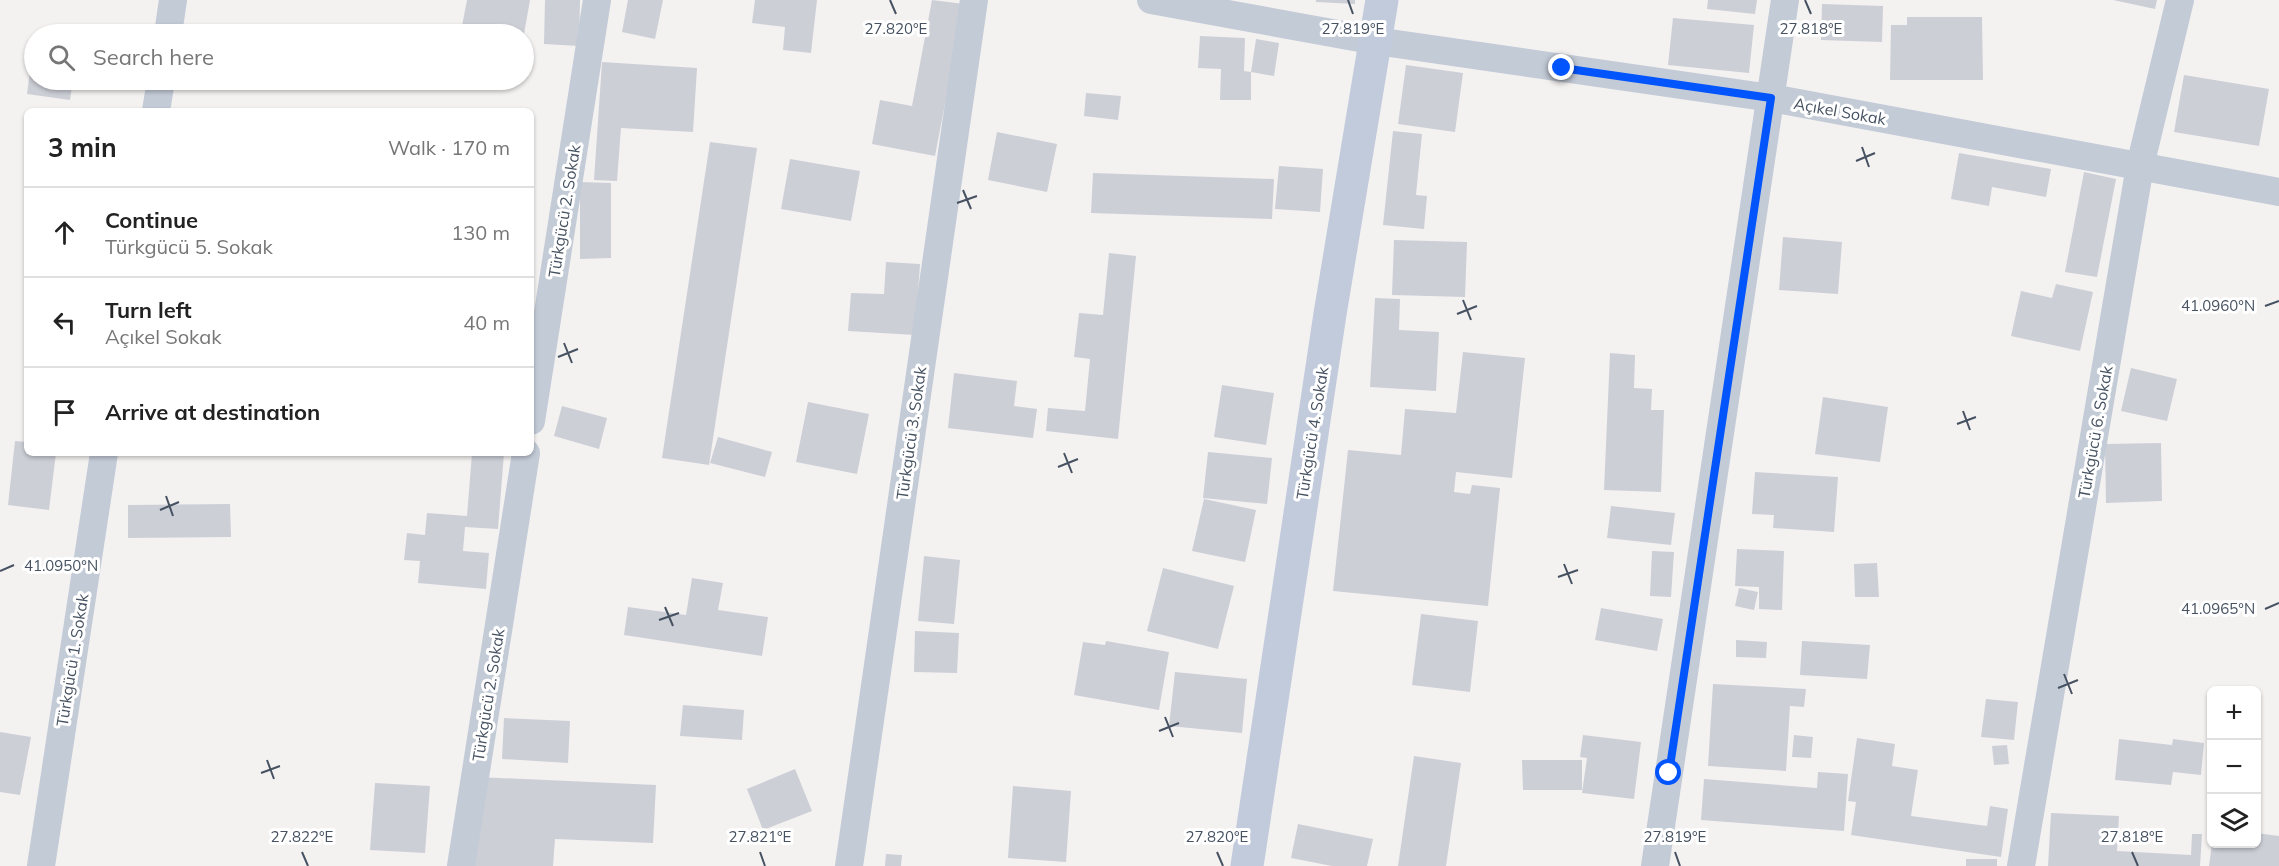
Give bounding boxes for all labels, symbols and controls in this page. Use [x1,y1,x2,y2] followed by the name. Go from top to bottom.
[865,19,928,38] text: 27.820°E
[1322,19,1385,38] text: 27.819°E
[1780,19,1843,38] text: 27.818°E
[24,24,534,90] search box
[45,41,78,74] icon: search
[93,43,214,71] text: Search here
[1548,54,1574,80] route end
[1792,93,1888,129] street label: Açıkel Sokak
[48,131,117,164] text: 3 min
[388,135,510,160] text: Walk · 170 m
[544,142,585,279] street label: Türkgücü 2. Sokak
[105,206,198,234] text: Continue
[48,216,81,249] icon: ahead
[451,220,510,245] text: 130 m
[105,234,273,259] text: Türkgücü 5. Sokak
[105,296,192,324] text: Turn left
[2181,296,2255,315] text: 41.0960°N
[48,306,81,339] icon: left
[463,310,510,335] text: 40 m
[105,324,222,349] text: Açıkel Sokak
[2073,363,2117,500] street label: Türkgücü 6. Sokak
[892,364,930,501] street label: Türkgücü 3. Sokak
[1292,364,1333,501] street label: Türkgücü 4. Sokak
[48,396,81,429] icon: arrive
[105,398,320,426] text: Arrive at destination
[24,556,98,575] text: 41.0950°N
[52,591,93,728] street label: Türkgücü 1. Sokak
[2181,599,2255,618] text: 41.0965°N
[468,626,509,763] street label: Türkgücü 2. Sokak
[2207,686,2261,848] map controls
[2207,686,2261,740] button: +
[2207,740,2261,794] button: −
[1655,759,1681,785] route start
[2207,794,2261,848] button: layers
[271,827,334,846] text: 27.822°E
[729,827,792,846] text: 27.821°E
[1186,827,1249,846] text: 27.820°E
[1644,827,1707,846] text: 27.819°E
[2101,827,2164,846] text: 27.818°E

